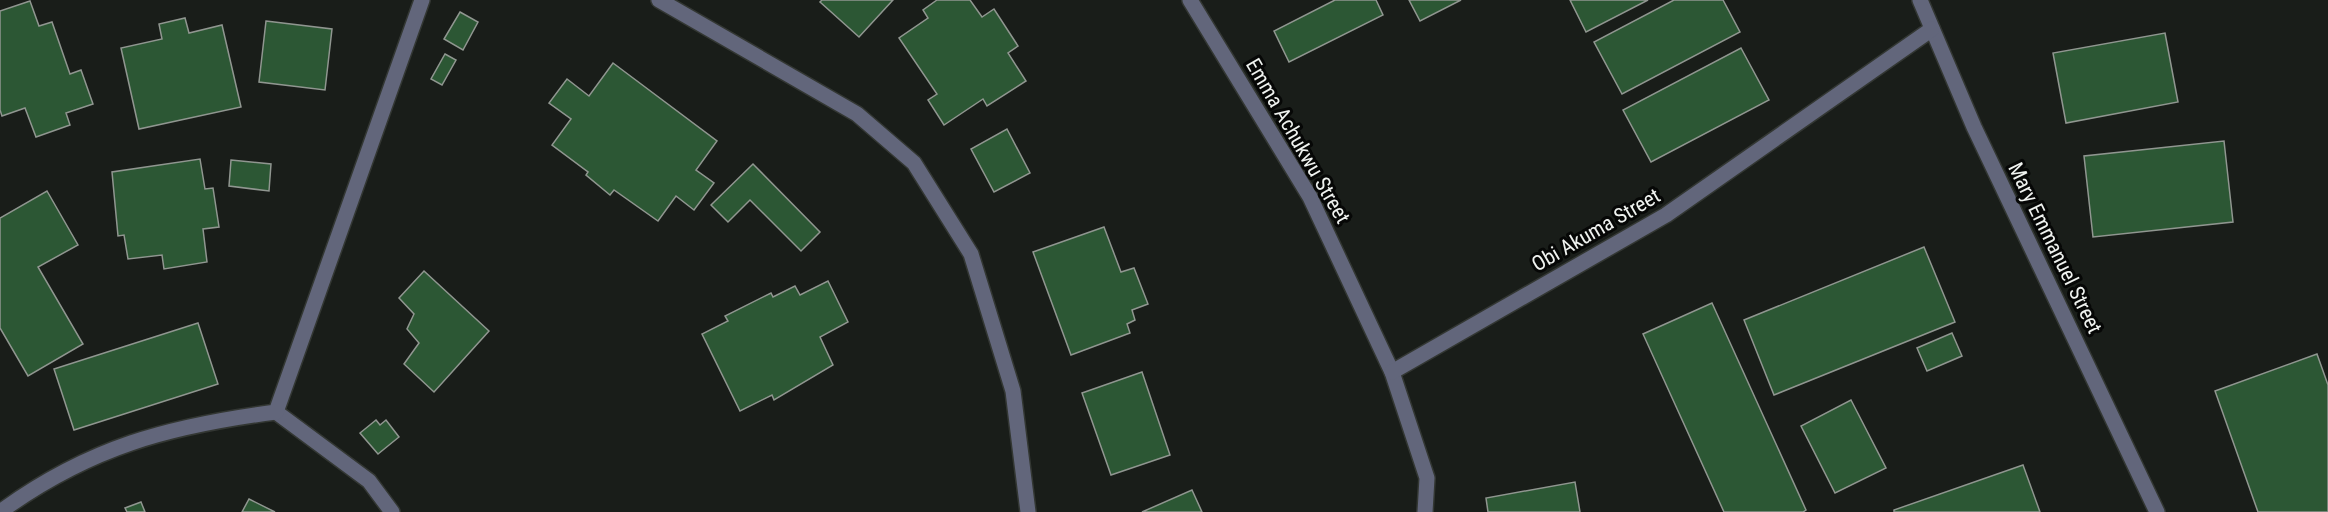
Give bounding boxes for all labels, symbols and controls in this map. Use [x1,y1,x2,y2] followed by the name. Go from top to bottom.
[1241,54,1355,228] street label: Emma Achukwu Street
[2003,159,2107,337] street label: Mary Emmanuel Street
[1528,184,1664,276] street label: Obi Akuma Street

